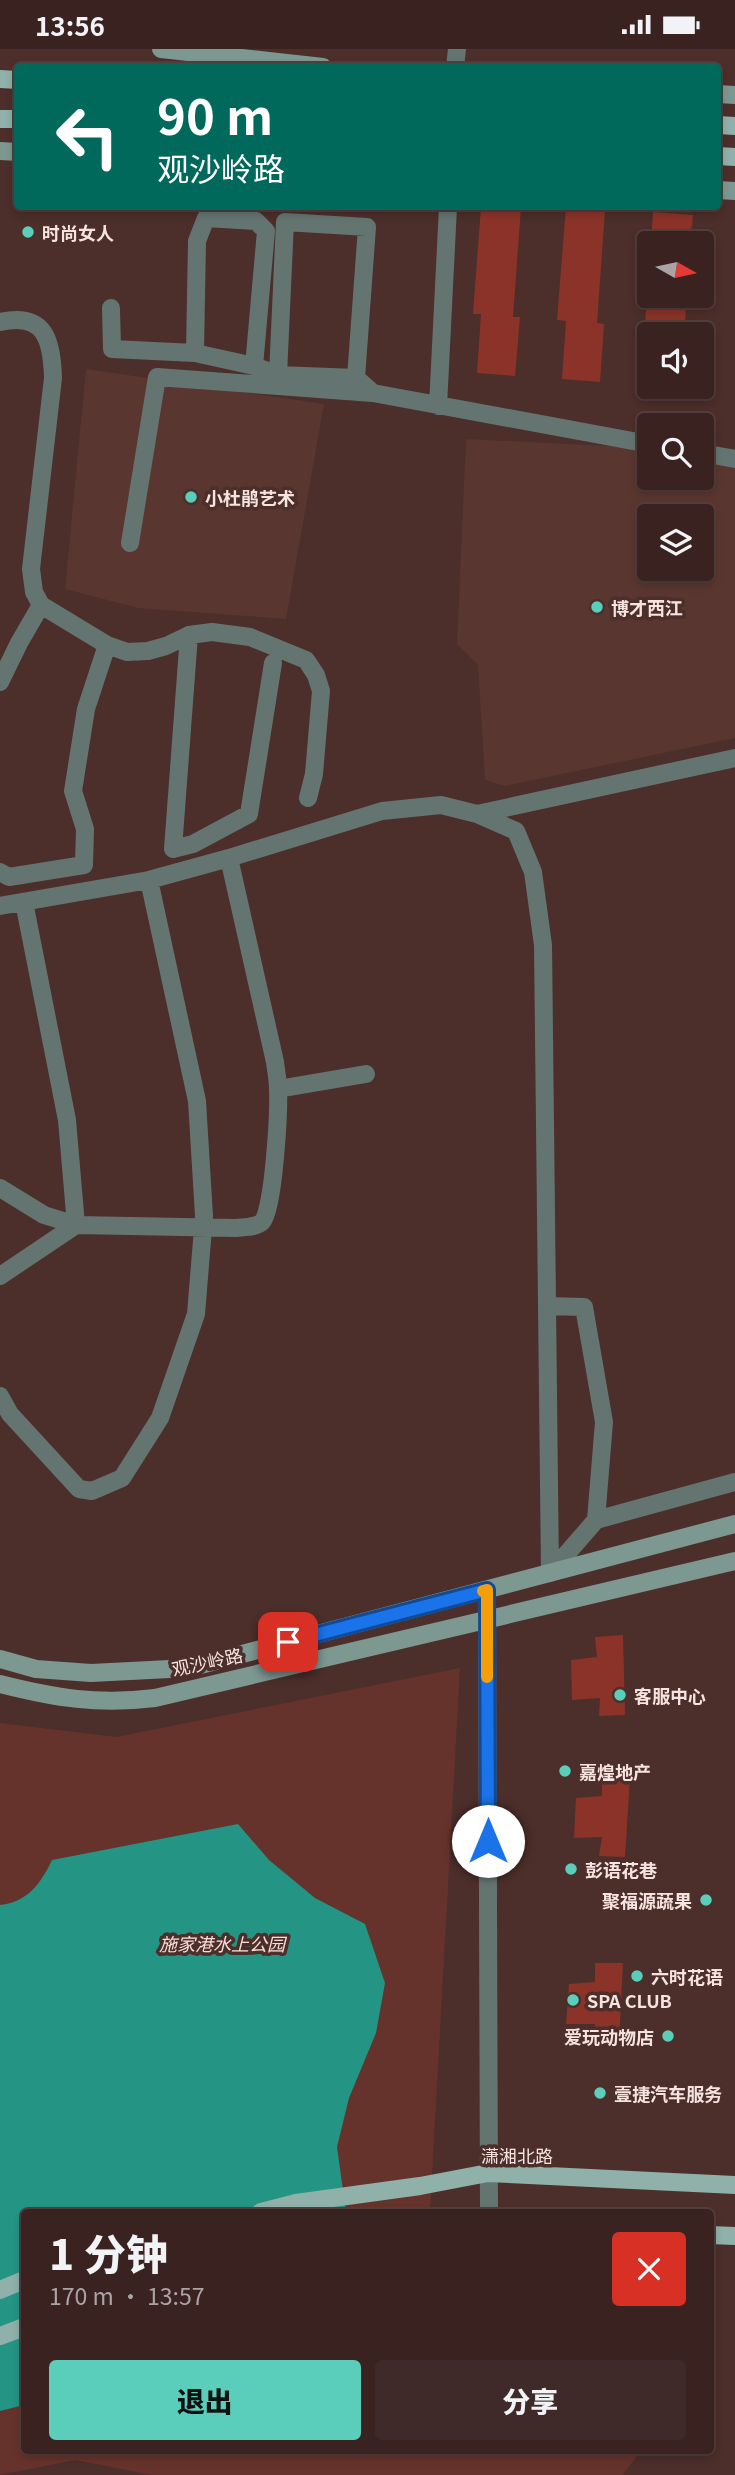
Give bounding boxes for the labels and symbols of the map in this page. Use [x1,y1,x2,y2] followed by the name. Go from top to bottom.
[42,219,114,245] place label: 时尚女人
[20,224,36,240] marker: 时尚女人
[637,231,714,308] north arrow
[205,484,295,510] place label: 小杜鹃艺术
[183,489,199,505] marker: 小杜鹃艺术
[611,594,683,620] place label: 博才西江
[589,599,605,615] marker: 博才西江
[258,1612,318,1672] pin
[169,1641,245,1681] street label: 观沙岭路
[634,1682,706,1708] place label: 客服中心
[612,1687,628,1703] marker: 客服中心
[579,1758,651,1784] place label: 嘉煌地产
[557,1763,573,1779] marker: 嘉煌地产
[451,1804,525,1878] position arrow
[585,1856,657,1882] place label: 彭语花巷
[563,1861,579,1877] marker: 彭语花巷
[602,1887,692,1913] place label: 聚福源蔬果
[698,1892,714,1908] marker: 聚福源蔬果
[159,1930,288,1956] park label: 施家港水上公园
[651,1963,723,1989] place label: 六时花语
[629,1968,645,1984] marker: 六时花语
[587,1987,672,2013] place label: SPA CLUB
[565,1992,581,2008] marker: SPA CLUB
[564,2023,654,2049] place label: 爱玩动物店
[660,2028,676,2044] marker: 爱玩动物店
[614,2080,722,2106] place label: 壹捷汽车服务
[592,2085,608,2101] marker: 壹捷汽车服务
[481,2142,553,2168] street label: 潇湘北路

